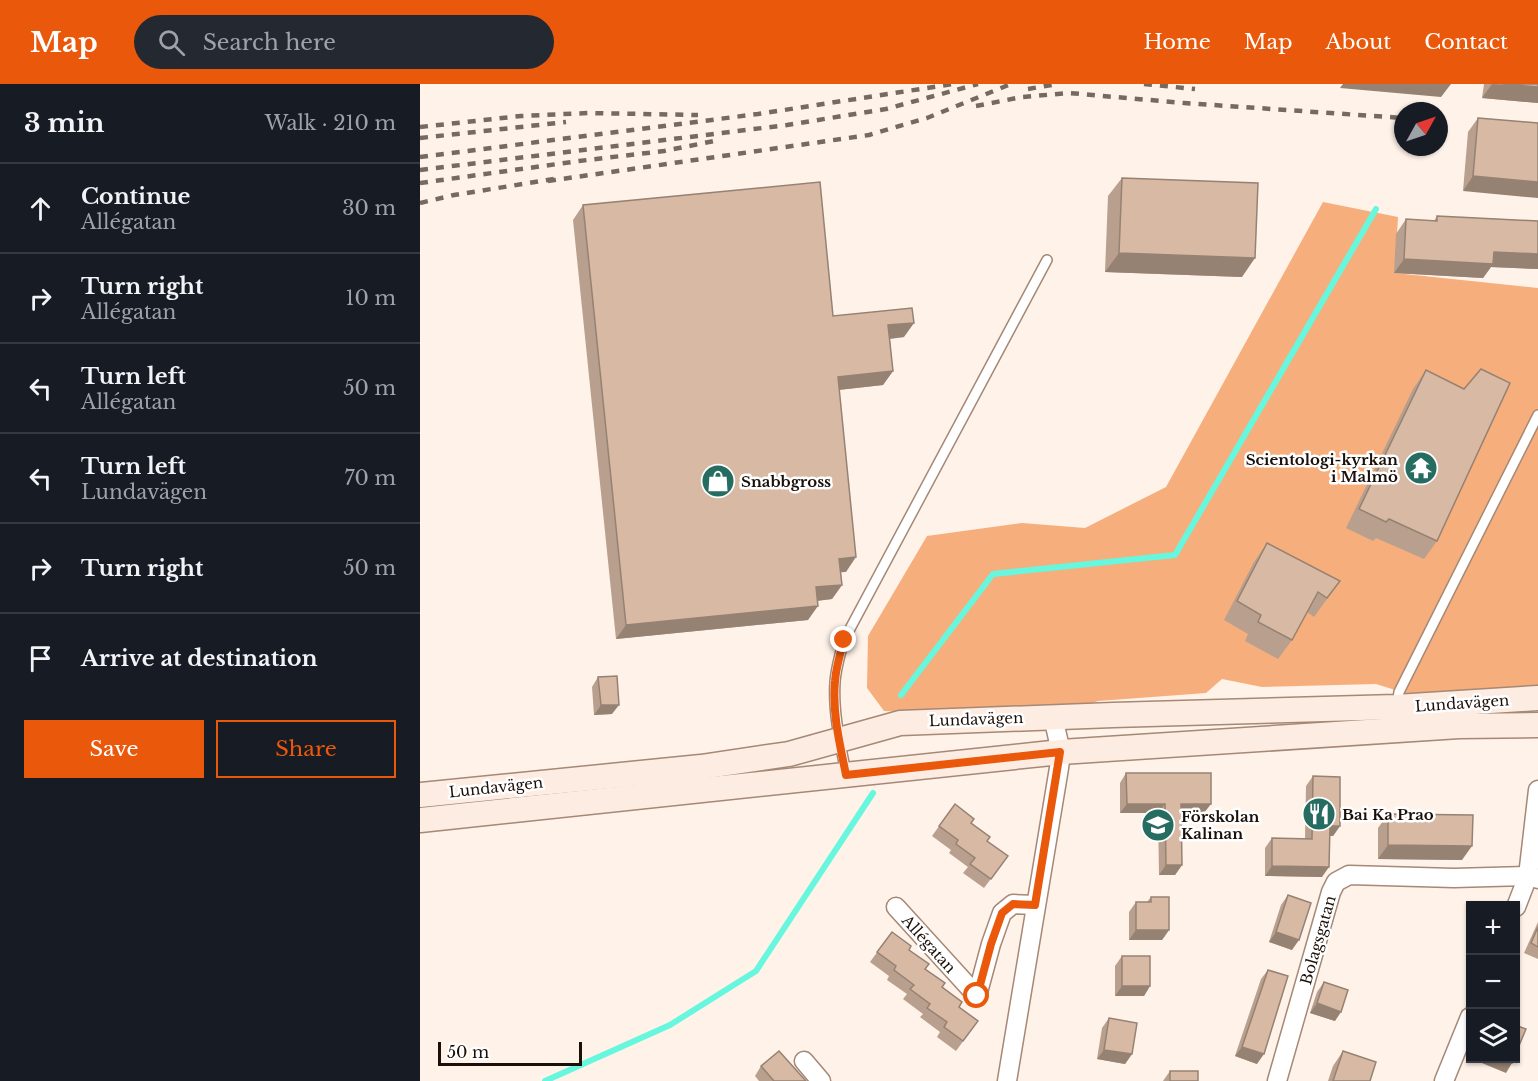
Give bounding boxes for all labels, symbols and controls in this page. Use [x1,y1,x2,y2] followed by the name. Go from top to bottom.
[134,15,554,69] search box
[30,25,98,60] text: Map
[155,26,188,59] icon: search
[203,29,336,56] text: Search here
[1144,29,1211,55] text: Home
[1244,29,1292,55] text: Map
[1325,29,1391,55] text: About
[1424,29,1508,55] text: Contact
[1394,102,1448,156] north arrow
[24,107,105,139] text: 3 min
[265,111,396,135] text: Walk · 210 m
[81,183,190,210] text: Continue
[24,192,57,225] icon: ahead
[342,196,396,220] text: 30 m
[81,210,176,234] text: Allégatan
[81,273,203,300] text: Turn right
[24,282,57,315] icon: right
[346,286,396,310] text: 10 m
[81,300,176,324] text: Allégatan
[81,363,186,390] text: Turn left
[24,372,57,405] icon: left
[343,376,396,400] text: 50 m
[81,390,176,414] text: Allégatan
[1246,450,1398,486] place label: Scientologi-kyrkan i Malmö
[1403,450,1439,486] temple icon: Scientologi-kyrkan i Malmö
[81,453,186,480] text: Turn left
[24,462,57,495] icon: left
[700,463,736,499] shop icon: Snabbgross
[344,466,396,490] text: 70 m
[741,472,831,491] place label: Snabbgross
[81,480,207,504] text: Lundavägen
[24,552,57,585] icon: right
[81,555,203,582] text: Turn right
[343,556,396,580] text: 50 m
[830,626,856,652] route end
[24,642,57,675] icon: arrive
[81,645,318,672] text: Arrive at destination
[1414,690,1510,716] street label: Lundavägen
[928,708,1024,730] street label: Lundavägen
[24,720,204,778] button: Save
[216,720,396,778] button: Share
[448,773,544,801] street label: Lundavägen
[1301,796,1337,832] restaurant icon: Bai Ka Prao
[1342,805,1434,824] place label: Bai Ka Prao
[1140,807,1176,843] school or university icon: Förskolan Kalinan
[1181,807,1260,843] place label: Förskolan Kalinan
[1296,893,1340,987] street label: Bolagsgatan
[1466,901,1520,1063] map controls
[1466,901,1520,955] button: +
[897,910,960,977] street label: Allégatan
[1466,955,1520,1009] button: −
[963,982,989,1008] route start
[1466,1009,1520,1063] button: layers
[438,1039,582,1066] scale bar
[447,1042,489,1062] text: 50 m

